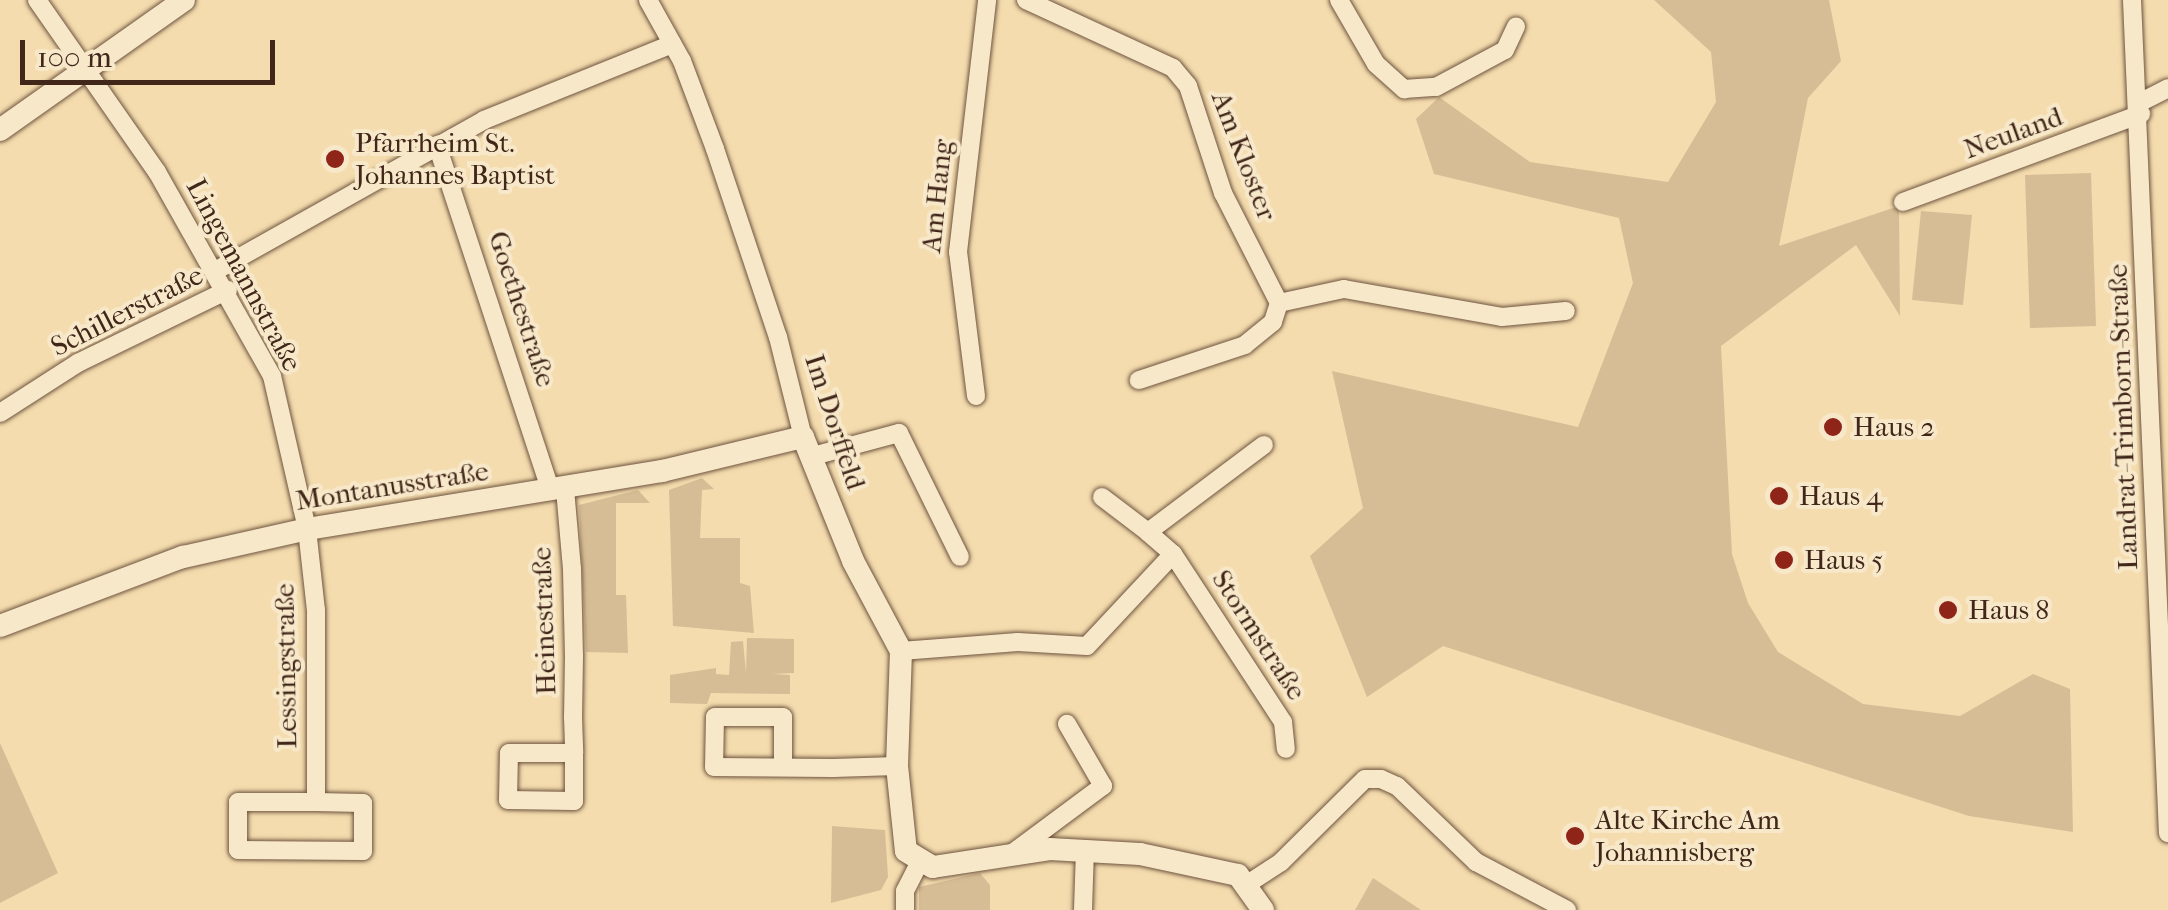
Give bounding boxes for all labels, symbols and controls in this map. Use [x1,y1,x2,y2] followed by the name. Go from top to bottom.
[25,20,280,82] scale bar
[37,40,112,75] text: 100 m
[1204,87,1284,225] street label: Am Kloster
[1959,100,2067,166] street label: Neuland
[355,126,555,192] place label: Pfarrheim St. Johannes Baptist
[914,138,960,254] street label: Am Hang
[324,148,346,170] marker: Pfarrheim St. Johannes Baptist
[179,173,309,377] street label: Lingemannstraße
[481,227,563,391] street label: Goethestraße
[45,258,209,364] street label: Schillerstraße
[2101,263,2145,571] street label: Landrat-Trimborn-Straße
[797,350,873,494] street label: Im Dorffeld
[1853,410,1935,444] place label: Haus 2
[1822,416,1844,438] marker: Haus 2
[293,454,491,518] street label: Montanusstraße
[1799,479,1883,513] place label: Haus 4
[1768,485,1790,507] marker: Haus 4
[1804,543,1883,577] place label: Haus 5
[525,546,563,696] street label: Heinestraße
[1773,549,1795,571] marker: Haus 5
[1205,564,1313,706] street label: Stormstraße
[268,583,304,749] street label: Lessingstraße
[1968,593,2049,627] place label: Haus 8
[1937,599,1959,621] marker: Haus 8
[1595,803,1780,869] place label: Alte Kirche Am Johannisberg
[1564,825,1586,847] marker: Alte Kirche Am Johannisberg

